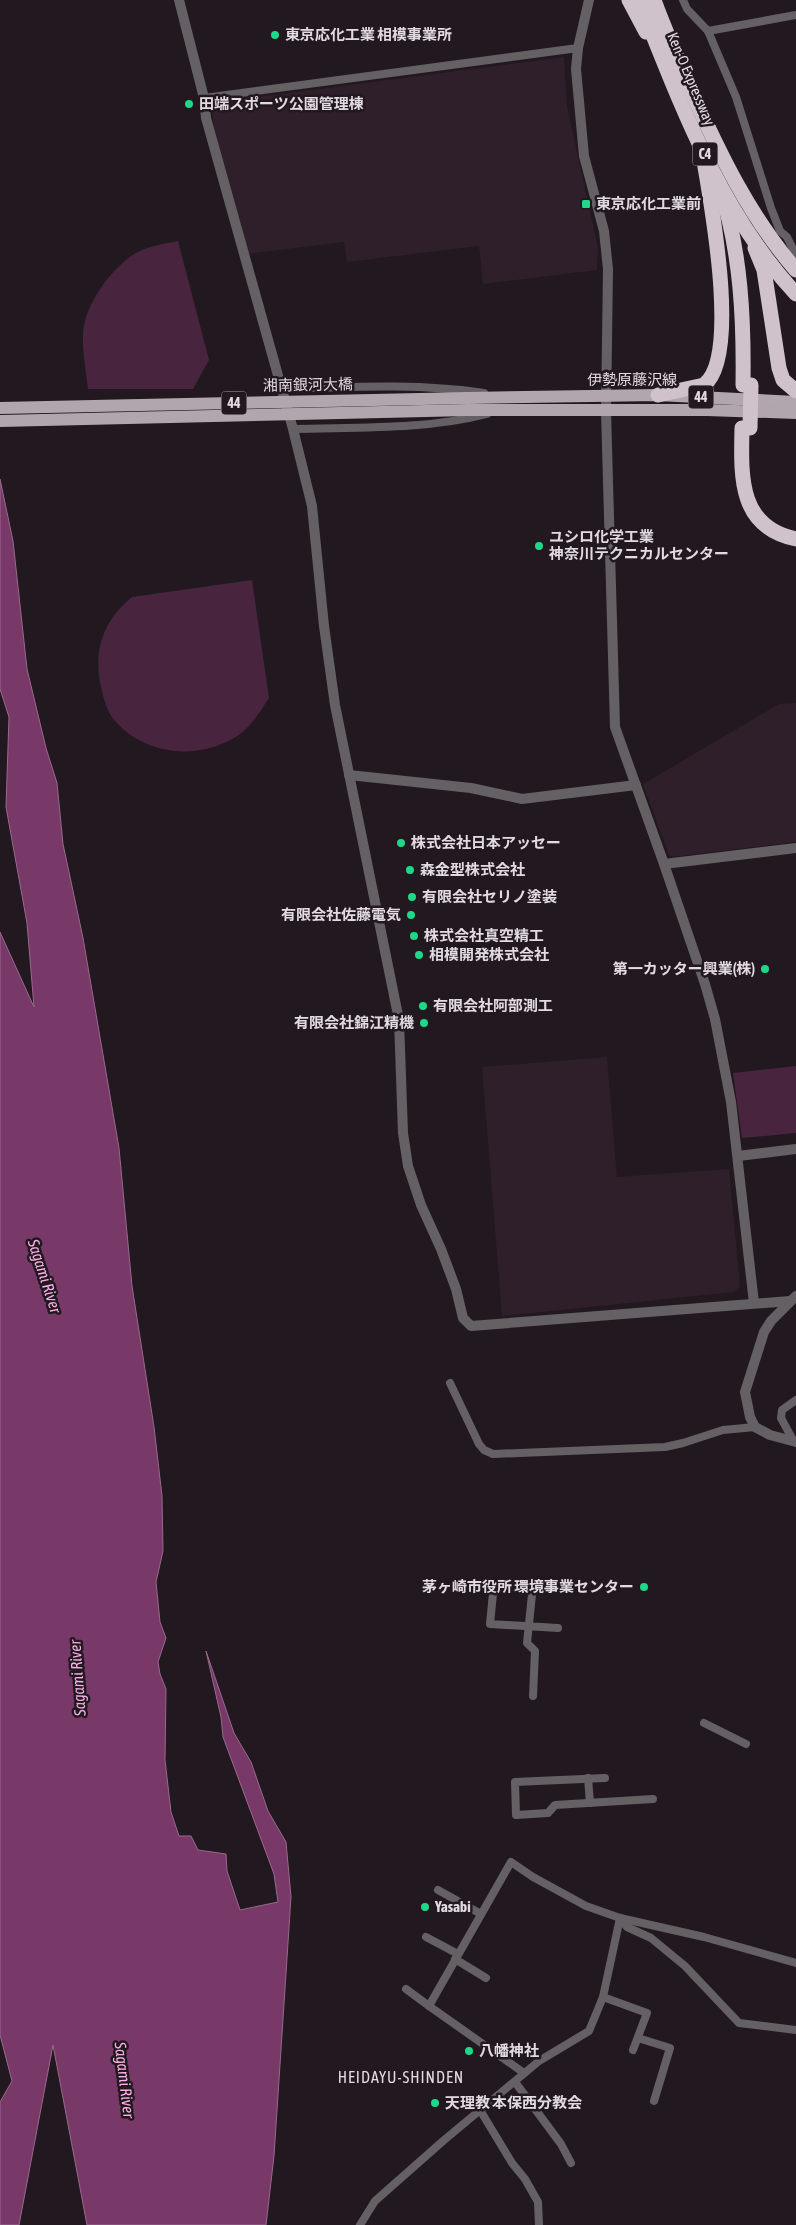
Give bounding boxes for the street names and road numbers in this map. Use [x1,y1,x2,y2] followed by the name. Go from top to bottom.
[664,30,719,128] street label: Ken-O Expressway
[692,142,718,166] road number: C4
[587,371,677,388] street label: 伊勢原藤沢線
[263,375,353,394] street label: 湘南銀河大橋
[688,386,714,408] road number: 44
[222,392,246,414] road number: 44

